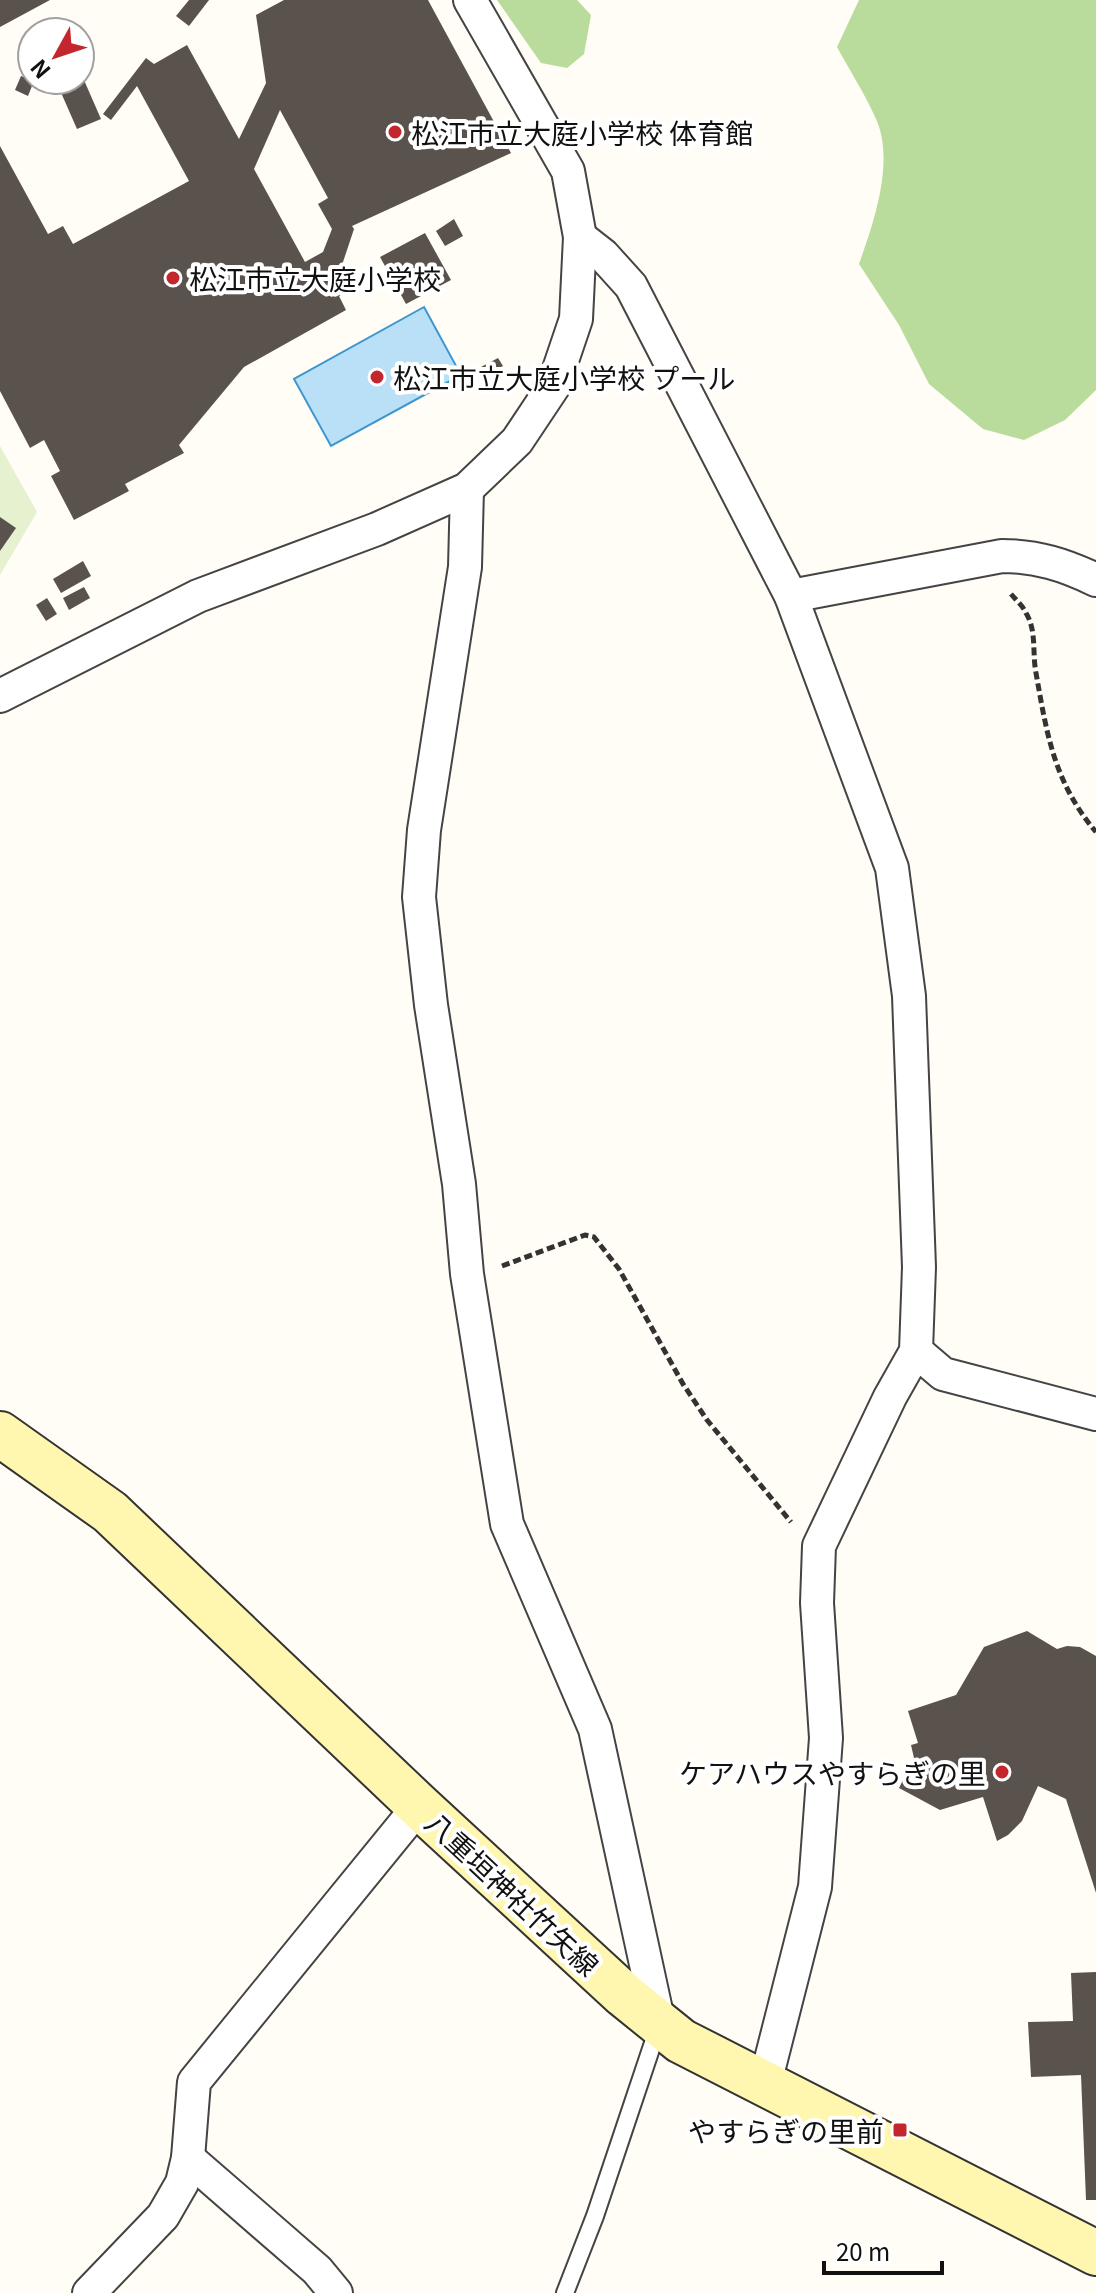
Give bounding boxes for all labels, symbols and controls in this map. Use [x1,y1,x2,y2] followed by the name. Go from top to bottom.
[16,16,96,96] north arrow
[22,54,57,87] text: N
[411,112,753,152] place label: 松江市立大庭小学校 体育館
[386,123,404,141] marker: 松江市立大庭小学校 体育館
[189,258,441,298] place label: 松江市立大庭小学校
[164,269,182,287] marker: 松江市立大庭小学校
[393,357,735,397] place label: 松江市立大庭小学校 プール
[368,368,386,386] marker: 松江市立大庭小学校 プール
[679,1752,986,1792] place label: ケアハウスやすらぎの里
[993,1763,1011,1781] marker: ケアハウスやすらぎの里
[417,1802,609,1984] street label: 八重垣神社竹矢線
[688,2110,884,2150] place label: やすらぎの里前
[891,2121,909,2139] marker: やすらぎの里前
[824,2225,942,2275] scale bar
[836,2233,890,2268] text: 20 m

